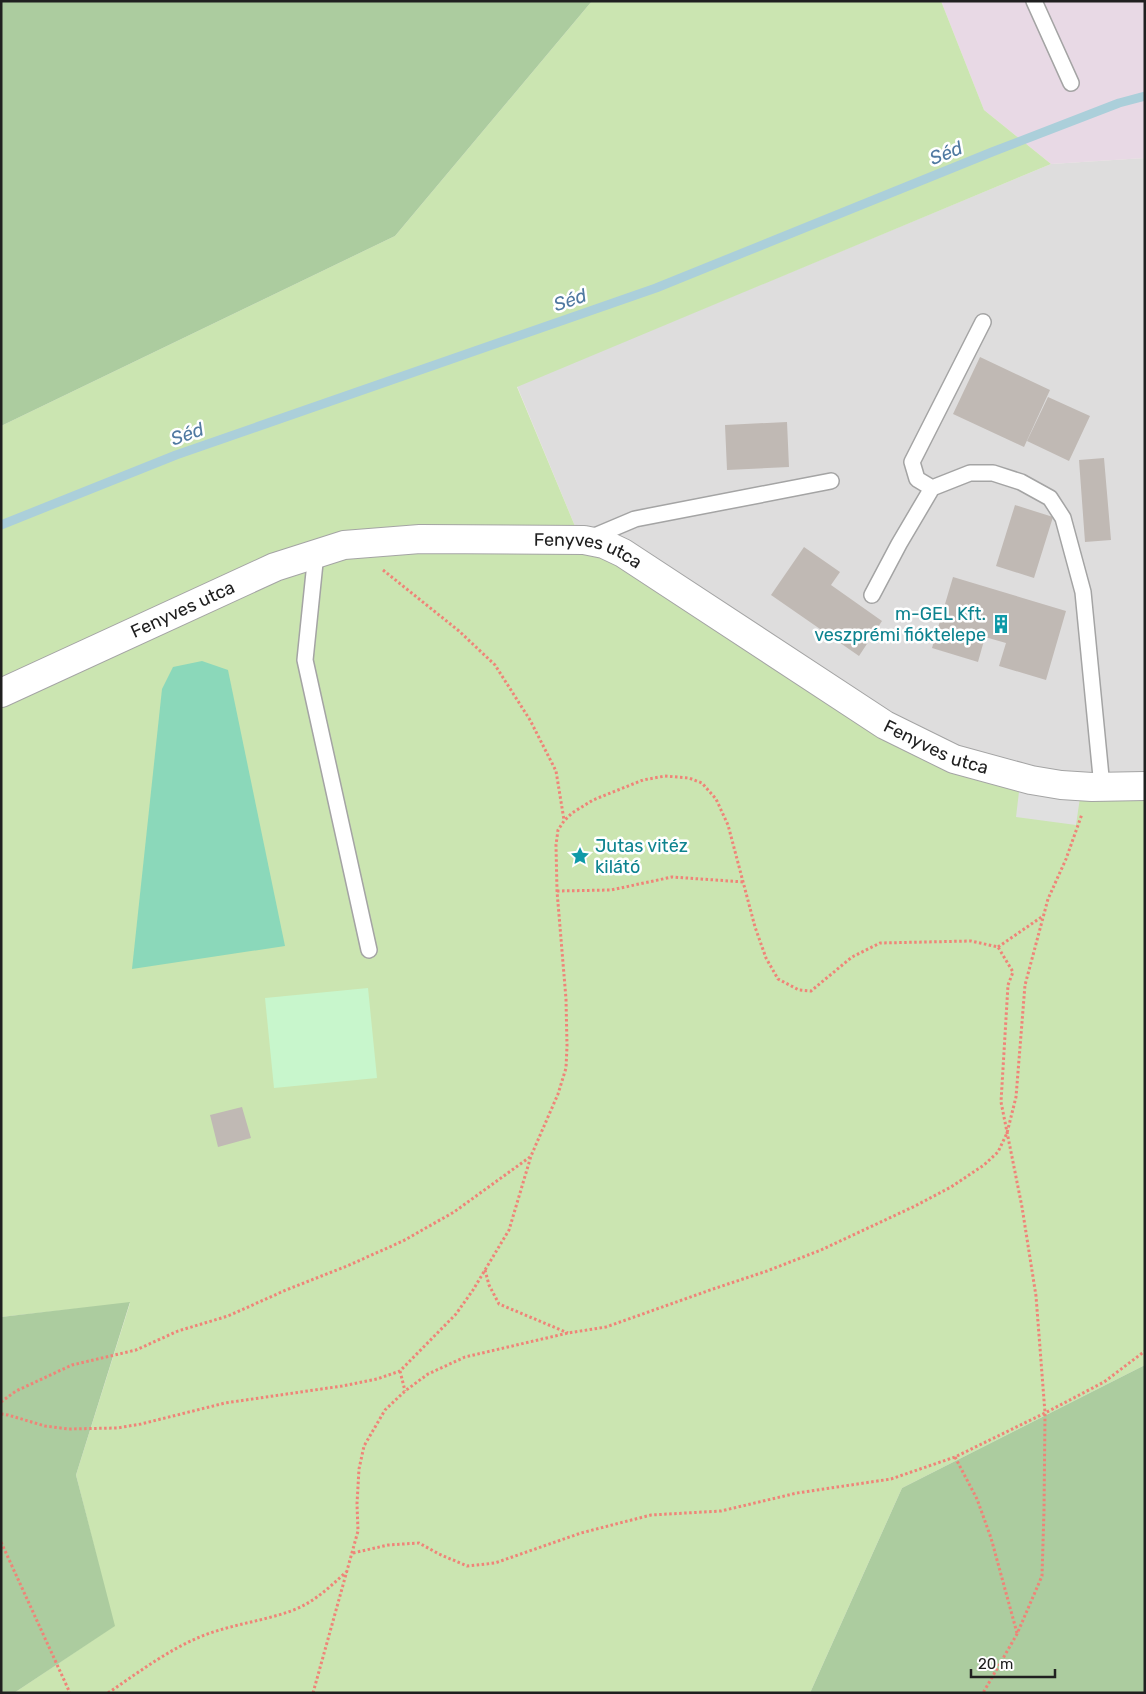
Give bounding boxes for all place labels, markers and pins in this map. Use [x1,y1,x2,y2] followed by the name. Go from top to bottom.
[814,603,986,646] place label: m-GEL Kft. veszprémi fióktelepe
[990,613,1012,635] building icon: m-GEL Kft. veszprémi fióktelepe
[595,835,688,878] place label: Jutas vitéz kilátó
[569,845,591,867] place icon: Jutas vitéz kilátó

